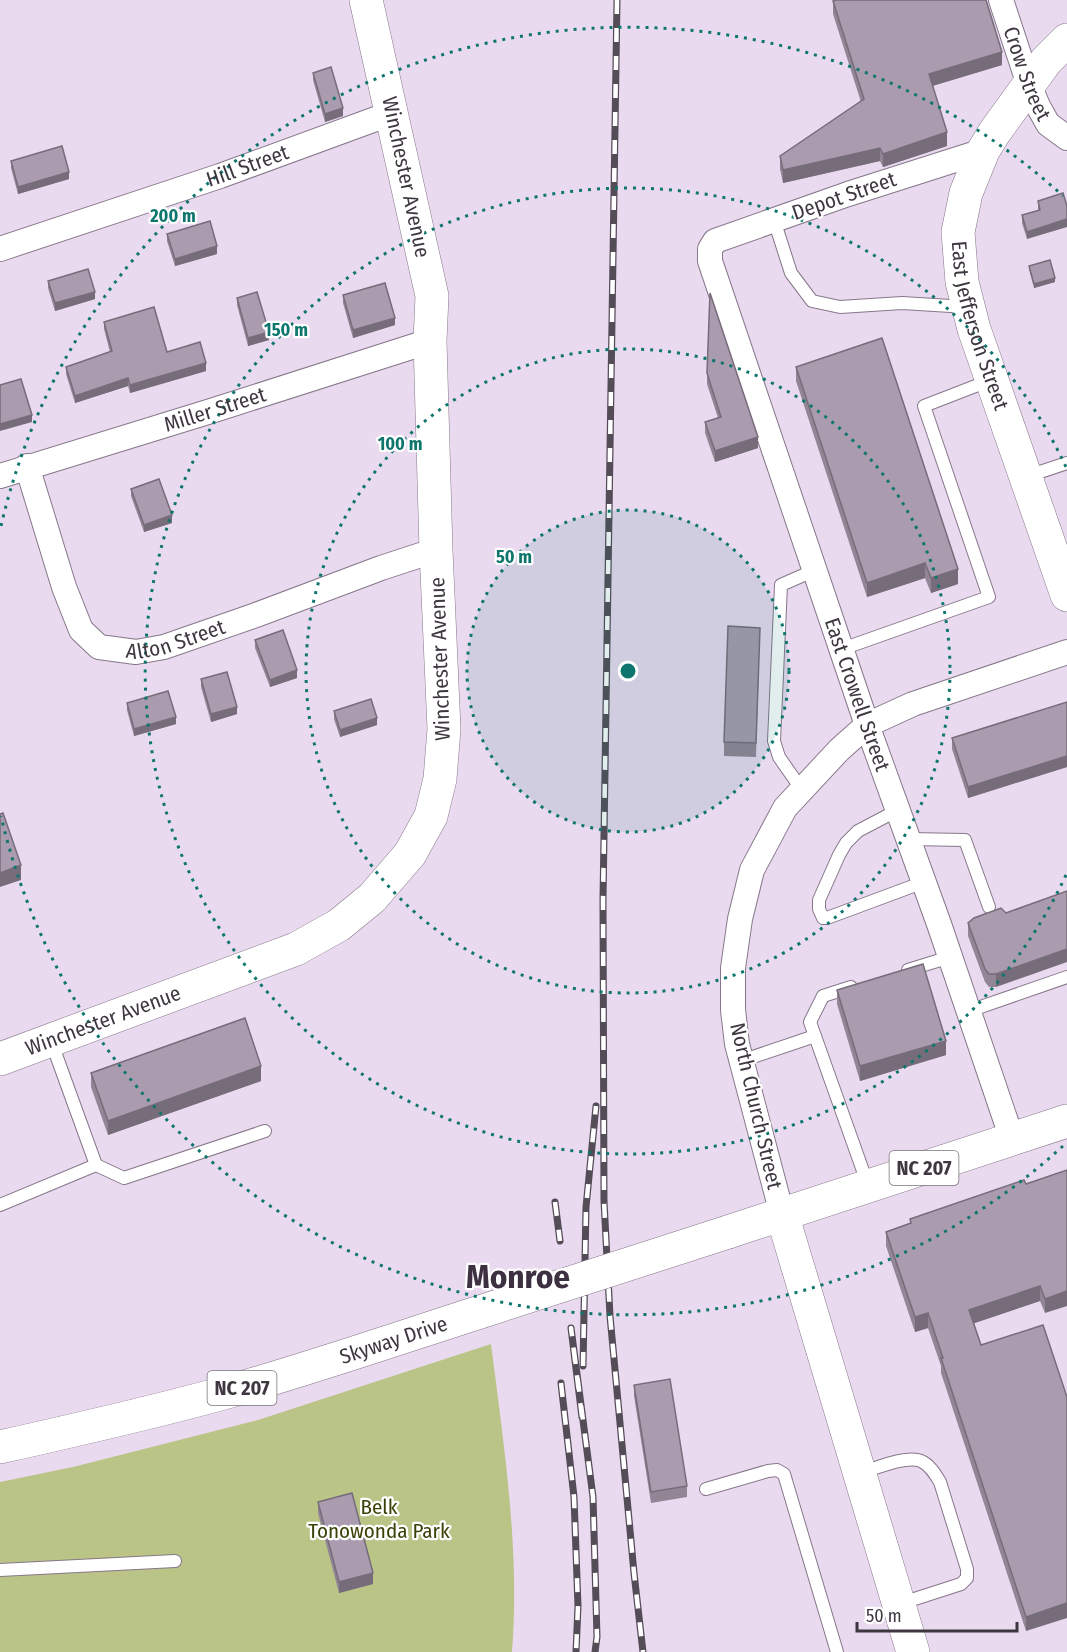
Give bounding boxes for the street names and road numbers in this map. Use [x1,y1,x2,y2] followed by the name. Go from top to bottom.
[998,23,1057,125] street label: Crow Street
[376,94,436,260] street label: Winchester Avenue
[203,139,292,193] street label: Hill Street
[789,166,900,226] street label: Depot Street
[946,240,1014,413] street label: East Jefferson Street
[161,381,269,438] street label: Miller Street
[424,577,456,741] street label: Winchester Avenue
[125,614,228,665] street label: Alton Street
[819,614,896,775] street label: East Crowell Street
[22,980,184,1061] street label: Winchester Avenue
[724,1020,788,1192] street label: North Church Street
[890,1151,958,1185] road number: NC 207
[336,1310,451,1370] street label: Skyway Drive
[208,1371,276,1405] road number: NC 207

